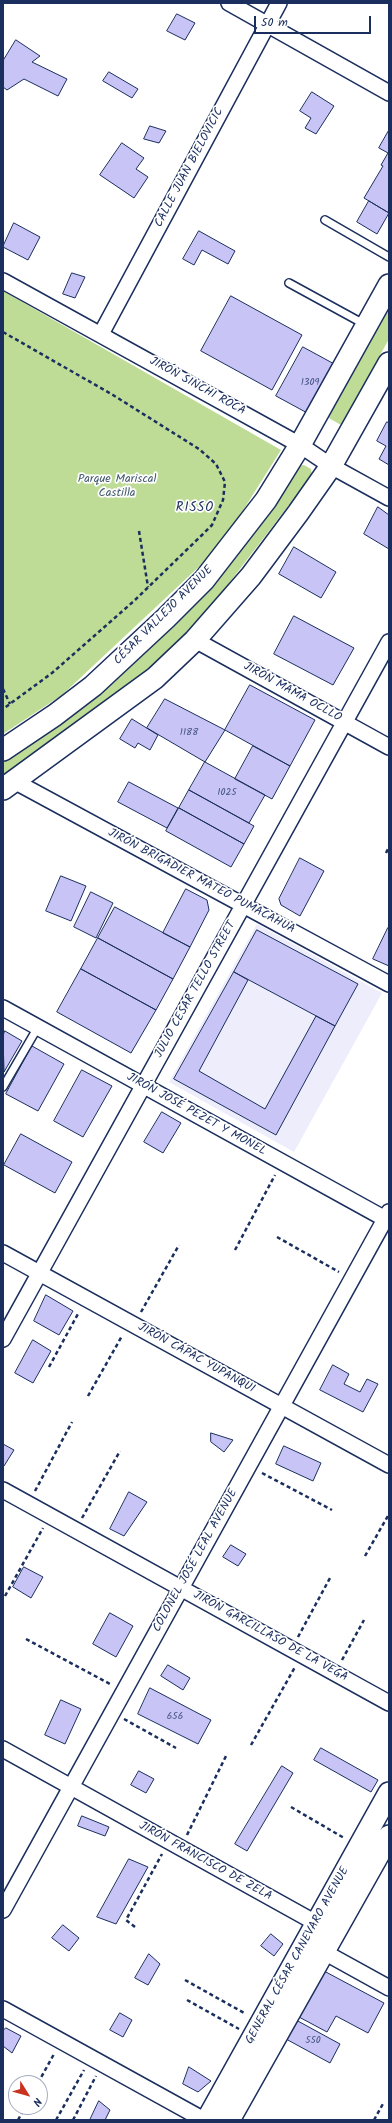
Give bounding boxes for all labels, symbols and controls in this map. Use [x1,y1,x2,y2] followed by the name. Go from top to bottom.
[256,8,373,34] scale bar
[261,13,288,32] text: 50 m
[152,106,228,230] street label: CALLE JUAN BIELOVICIC
[147,355,247,419] street label: JIRÓN SINCHI ROCA
[301,377,319,389] house number: 1309
[78,473,156,501] park label: Parque Mariscal Castilla
[176,501,214,517] district label: RISSO
[111,563,217,669] street label: CÉSAR VALLEJO AVENUE
[240,660,344,726] street label: JIRÓN MAMA OCLLO
[180,727,198,739] house number: 1188
[217,787,237,799] house number: 1025
[105,826,297,938] street label: JIRÓN BRIGADIER MATEO PUMACAHUA
[152,919,240,1061] street label: JULIO CESAR TELLO STREET
[124,1071,268,1159] street label: JIRÓN JOSÉ PEZET Y MONEL
[135,1321,257,1397] street label: JIRÓN CÁPAC YUPANQUI
[151,1487,241,1635] street label: COLONEL JOSÉ LEAL AVENUE
[190,1588,350,1686] street label: JIRÓN GARCILLASO DE LA VEGA
[167,1711,183,1723] house number: 656
[136,1819,274,1905] street label: JIRÓN FRANCISCO DE ZELA
[243,1865,353,2047] street label: GENERAL CÉSAR CANEVARO AVENUE
[305,2035,321,2047] house number: 550
[8,2075,48,2115] north arrow
[28,2093,46,2110] text: N

